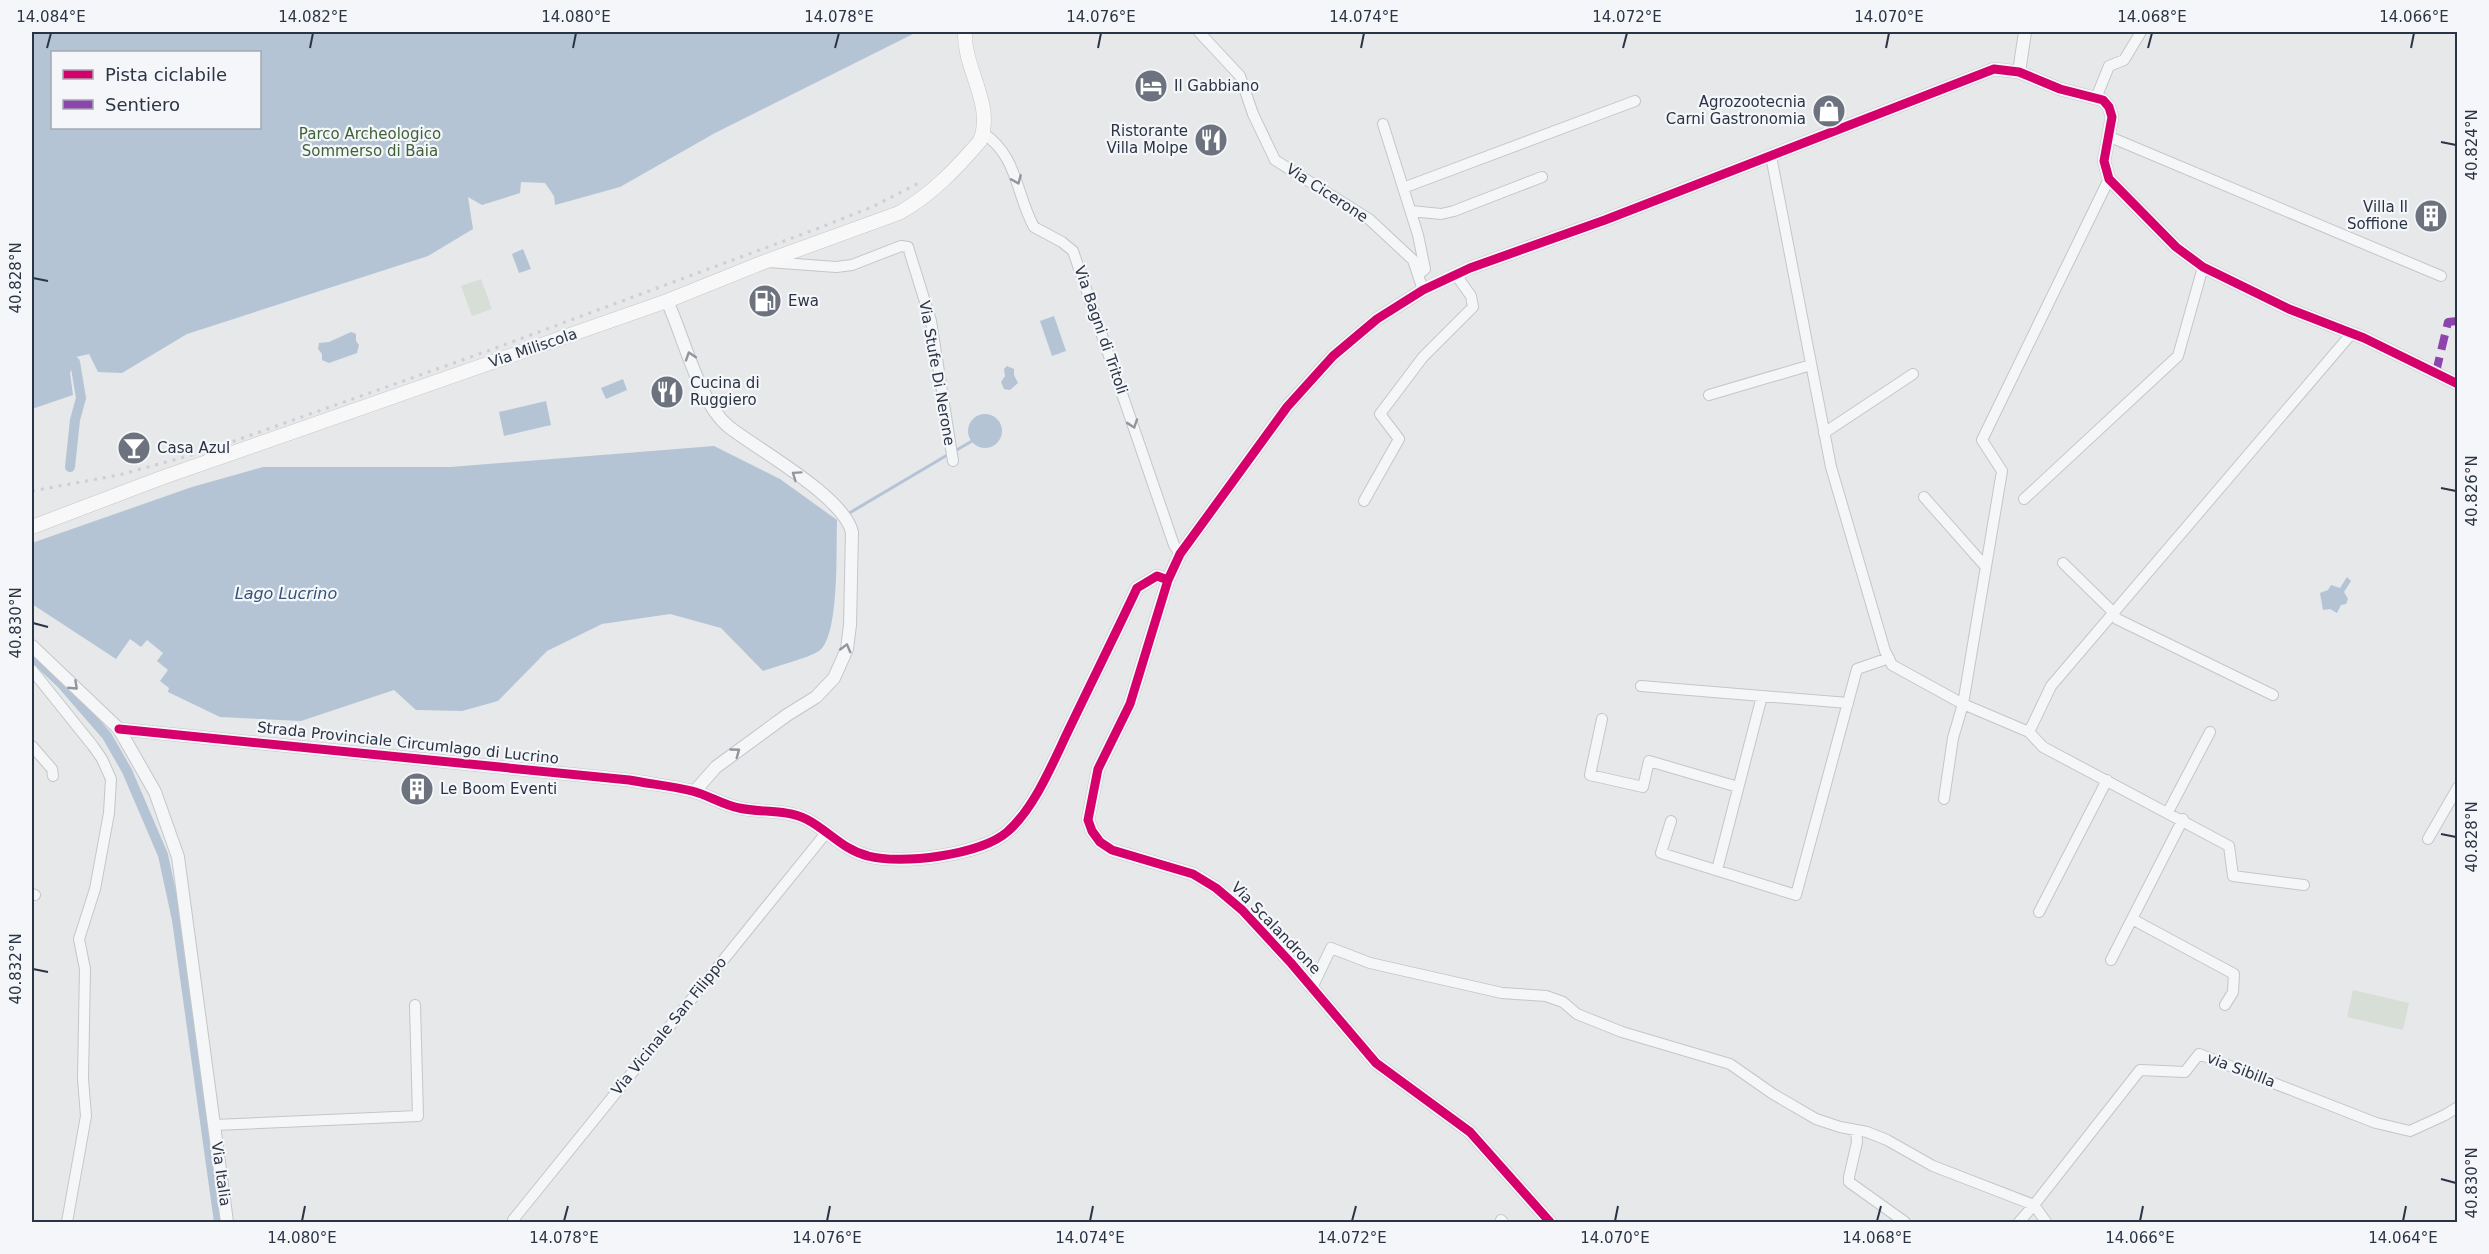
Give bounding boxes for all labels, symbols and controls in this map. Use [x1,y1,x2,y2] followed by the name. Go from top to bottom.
[16,8,86,26] text: 14.084°E
[278,8,348,26] text: 14.082°E
[541,8,611,26] text: 14.080°E
[804,8,874,26] text: 14.078°E
[1066,8,1136,26] text: 14.076°E
[1329,8,1399,26] text: 14.074°E
[1592,8,1662,26] text: 14.072°E
[1854,8,1924,26] text: 14.070°E
[2117,8,2187,26] text: 14.068°E
[2379,8,2449,26] text: 14.066°E
[51,51,261,129] legend
[105,64,227,85] text: Pista ciclabile
[1133,68,1169,104] hotel icon: Il Gabbiano
[1174,77,1259,95] place label: Il Gabbiano
[1666,93,1806,128] place label: Agrozootecnia Carni Gastronomia
[1811,93,1847,129] shop icon: Agrozootecnia Carni Gastronomia
[105,94,180,115] text: Sentiero
[2463,109,2481,181] text: 40.824°N
[1107,122,1188,157] place label: Ristorante Villa Molpe
[1193,122,1229,158] restaurant icon: Ristorante Villa Molpe
[299,125,441,160] park label: Parco Archeologico Sommerso di Baia
[1283,160,1371,226] street label: Via Cicerone
[1010,173,1022,184] one-way arrow
[2347,198,2408,233] place label: Villa Il Soffione
[2413,198,2449,234] building icon: Villa Il Soffione
[7,242,25,314] text: 40.828°N
[1071,263,1131,397] street label: Via Bagni di Tritoli
[747,283,783,319] fuel station icon: Ewa
[788,292,819,310] place label: Ewa
[915,299,959,447] street label: Via Stufe Di Nerone
[487,324,579,372] street label: Via Miliscola
[684,351,697,362] one-way arrow
[649,374,685,410] restaurant icon: Cucina di Ruggiero
[690,374,760,409] place label: Cucina di Ruggiero
[1126,418,1138,429] one-way arrow
[116,430,152,466] bar icon: Casa Azul
[157,439,230,457] place label: Casa Azul
[2463,455,2481,527] text: 40.826°N
[791,471,802,482] one-way arrow
[235,584,337,603] water label: Lago Lucrino
[7,587,25,659] text: 40.830°N
[839,643,851,654] one-way arrow
[68,679,78,690] one-way arrow
[256,718,560,768] street label: Strada Provinciale Circumlago di Lucrino
[729,748,740,759] one-way arrow
[399,771,435,807] building icon: Le Boom Eventi
[440,780,557,798] place label: Le Boom Eventi
[2463,801,2481,873] text: 40.828°N
[1227,878,1325,978] street label: Via Scalandrone
[7,933,25,1005] text: 40.832°N
[608,953,730,1099] street label: Via Vicinale San Filippo
[2204,1049,2278,1091] street label: via Sibilla
[208,1141,234,1207] street label: Via Italia
[2463,1147,2481,1219] text: 40.830°N
[267,1229,337,1247] text: 14.080°E
[529,1229,599,1247] text: 14.078°E
[792,1229,862,1247] text: 14.076°E
[1055,1229,1125,1247] text: 14.074°E
[1317,1229,1387,1247] text: 14.072°E
[1580,1229,1650,1247] text: 14.070°E
[1842,1229,1912,1247] text: 14.068°E
[2105,1229,2175,1247] text: 14.066°E
[2368,1229,2438,1247] text: 14.064°E

